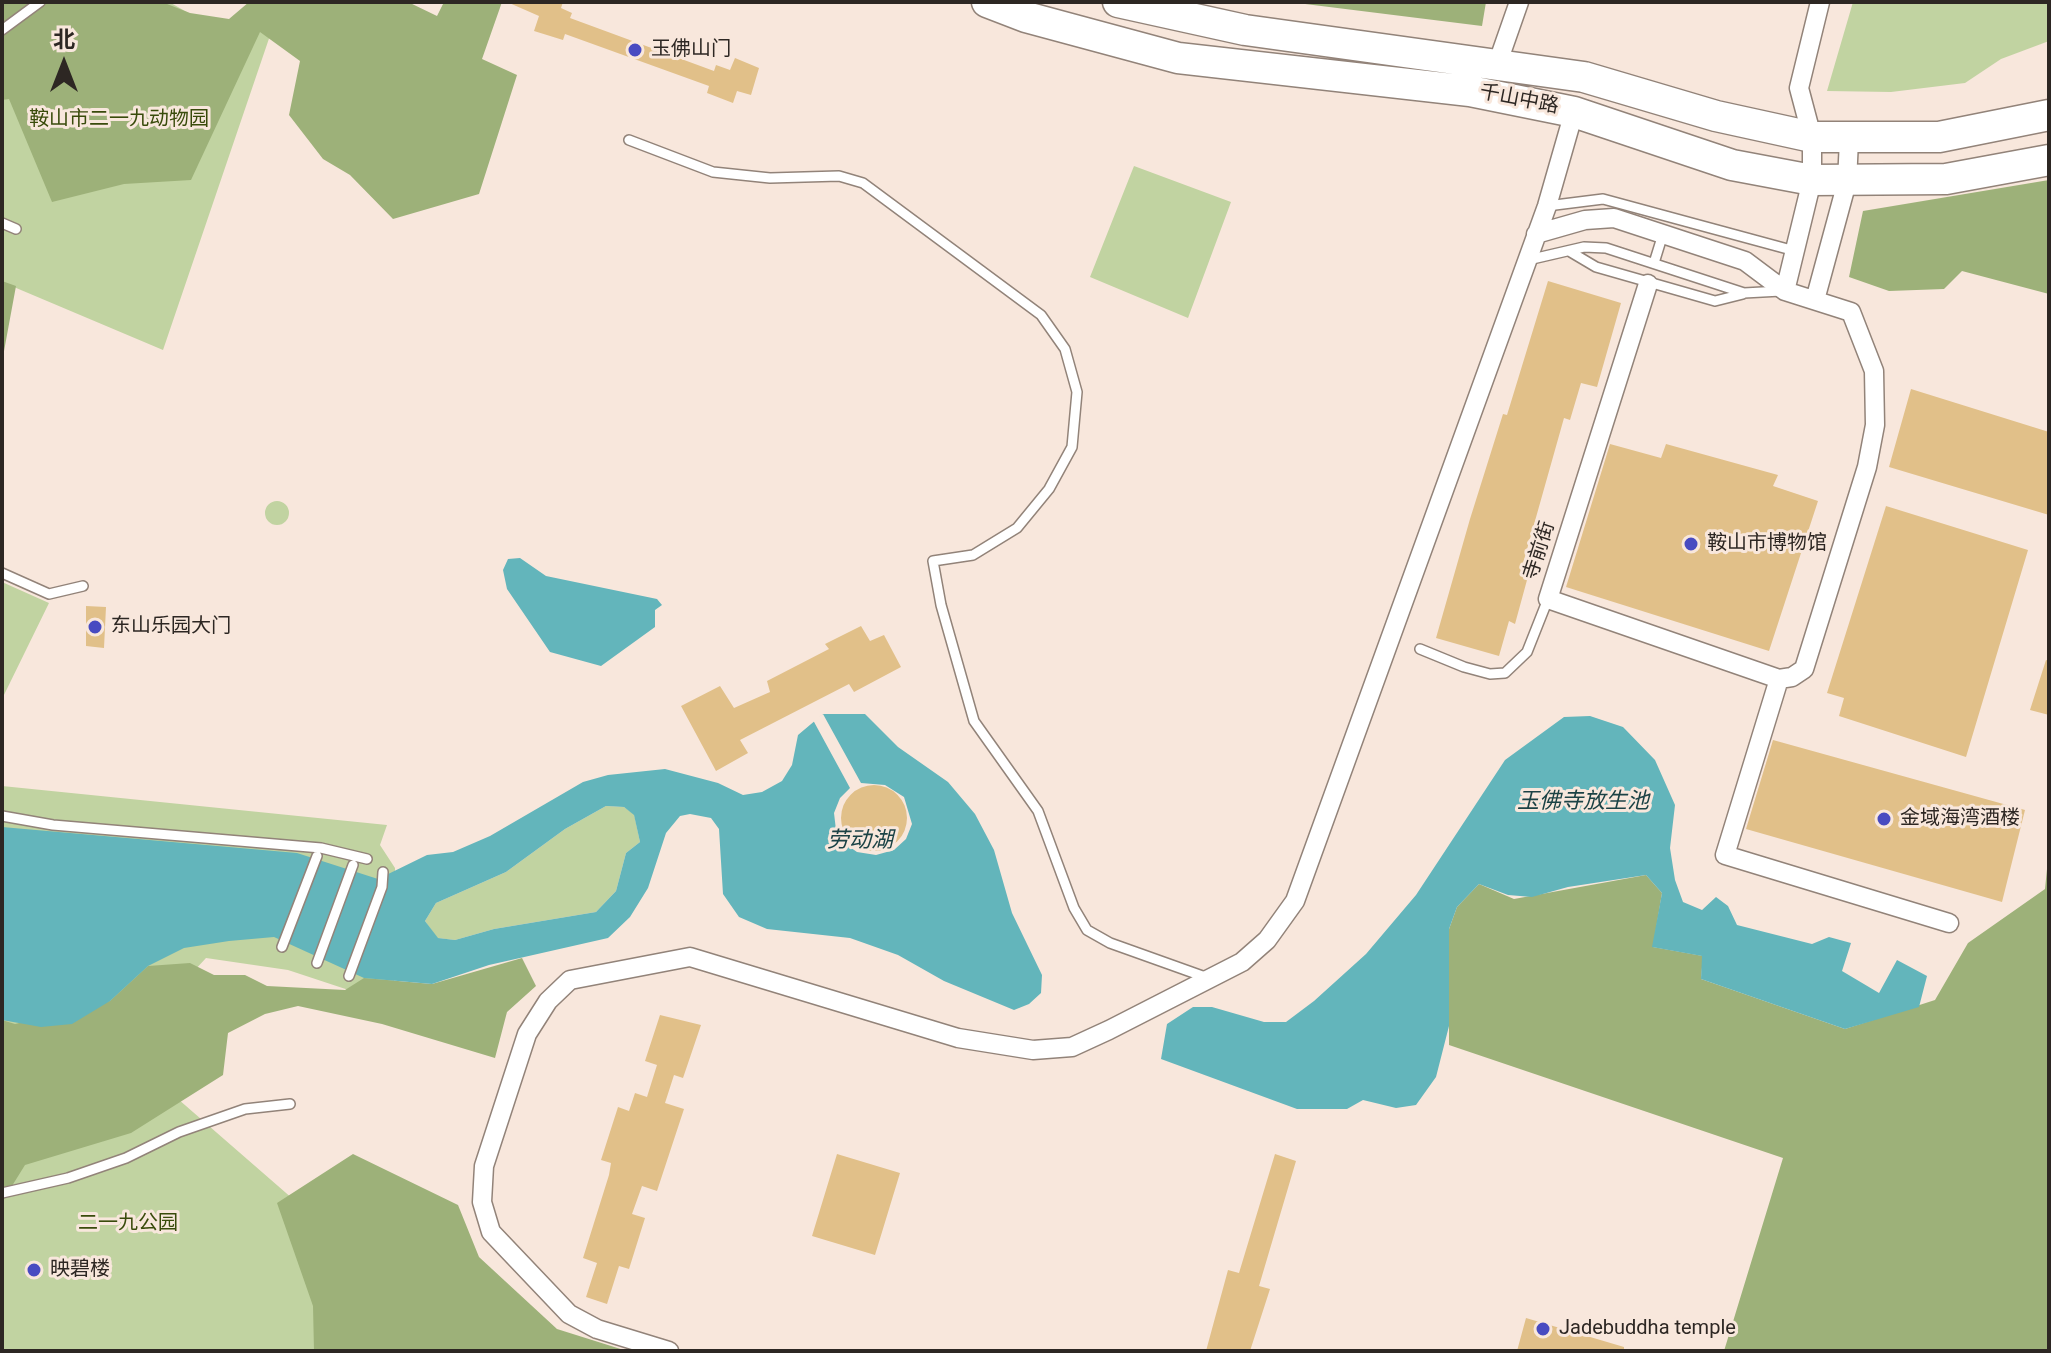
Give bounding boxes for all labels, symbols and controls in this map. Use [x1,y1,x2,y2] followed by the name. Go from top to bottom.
[24,24,104,104] north arrow
[53,27,75,52] text: 北
[651,38,731,62] place label: 玉佛山门
[626,41,644,59] marker: 玉佛山门
[1477,81,1561,119] street label: 千山中路
[29,108,209,132] park label: 鞍山市二一九动物园
[1519,519,1561,583] street label: 寺前街
[1707,532,1827,556] place label: 鞍山市博物馆
[1682,535,1700,553] marker: 鞍山市博物馆
[111,615,231,639] place label: 东山乐园大门
[86,618,104,636] marker: 东山乐园大门
[1517,789,1649,815] water label: 玉佛寺放生池
[1900,807,2020,831] place label: 金域海湾酒楼
[1875,810,1893,828] marker: 金域海湾酒楼
[827,828,893,854] water label: 劳动湖
[78,1212,178,1236] park label: 二一九公园
[50,1258,110,1282] place label: 映碧楼
[25,1261,43,1279] marker: 映碧楼
[1559,1317,1736,1341] place label: Jadebuddha temple
[1534,1320,1552,1338] marker: Jadebuddha temple

